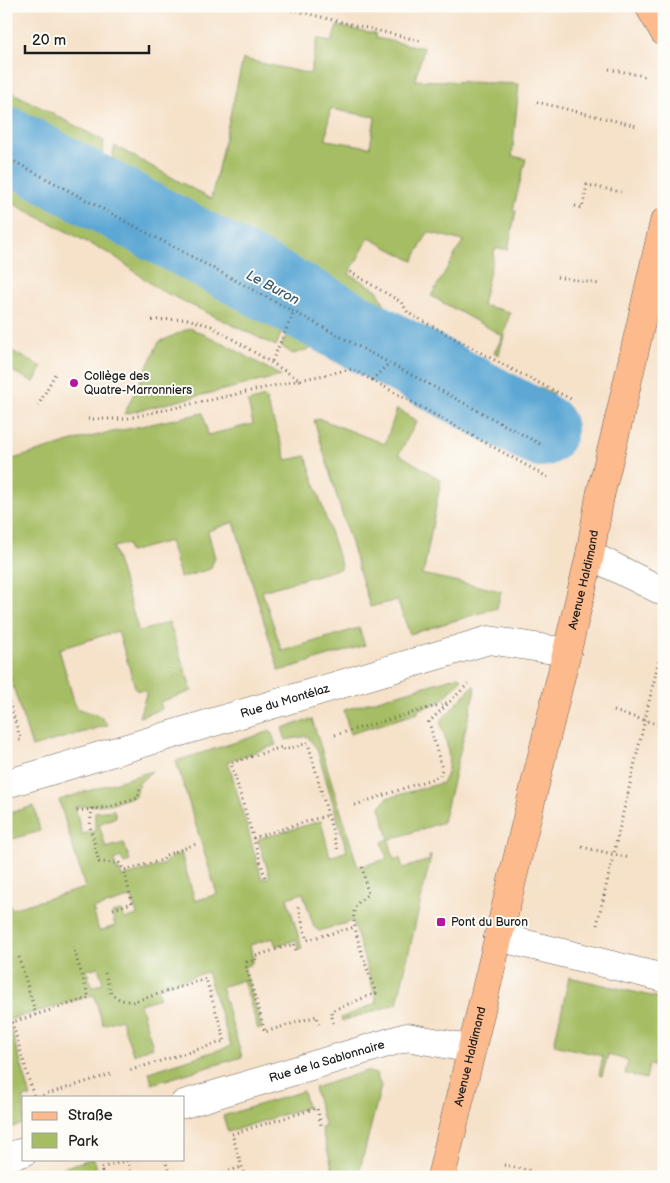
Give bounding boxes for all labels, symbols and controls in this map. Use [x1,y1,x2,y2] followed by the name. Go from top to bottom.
[25,22,149,54] scale bar
[32,31,66,50] text: 20 m
[243,266,302,309] water label: Le Buron
[84,369,192,398] place label: Collège des Quatre-Marronniers
[68,377,80,389] marker: Collège des Quatre-Marronniers
[565,529,602,631] street label: Avenue Haldimand
[239,681,332,722] street label: Rue du Montélaz
[451,915,528,930] place label: Pont du Buron
[435,916,447,928] marker: Pont du Buron
[451,1005,490,1108] street label: Avenue Haldimand
[267,1037,386,1086] street label: Rue de la Sablonnaire
[22,1096,185,1160] legend
[68,1106,113,1125] text: Straße
[68,1132,99,1151] text: Park

